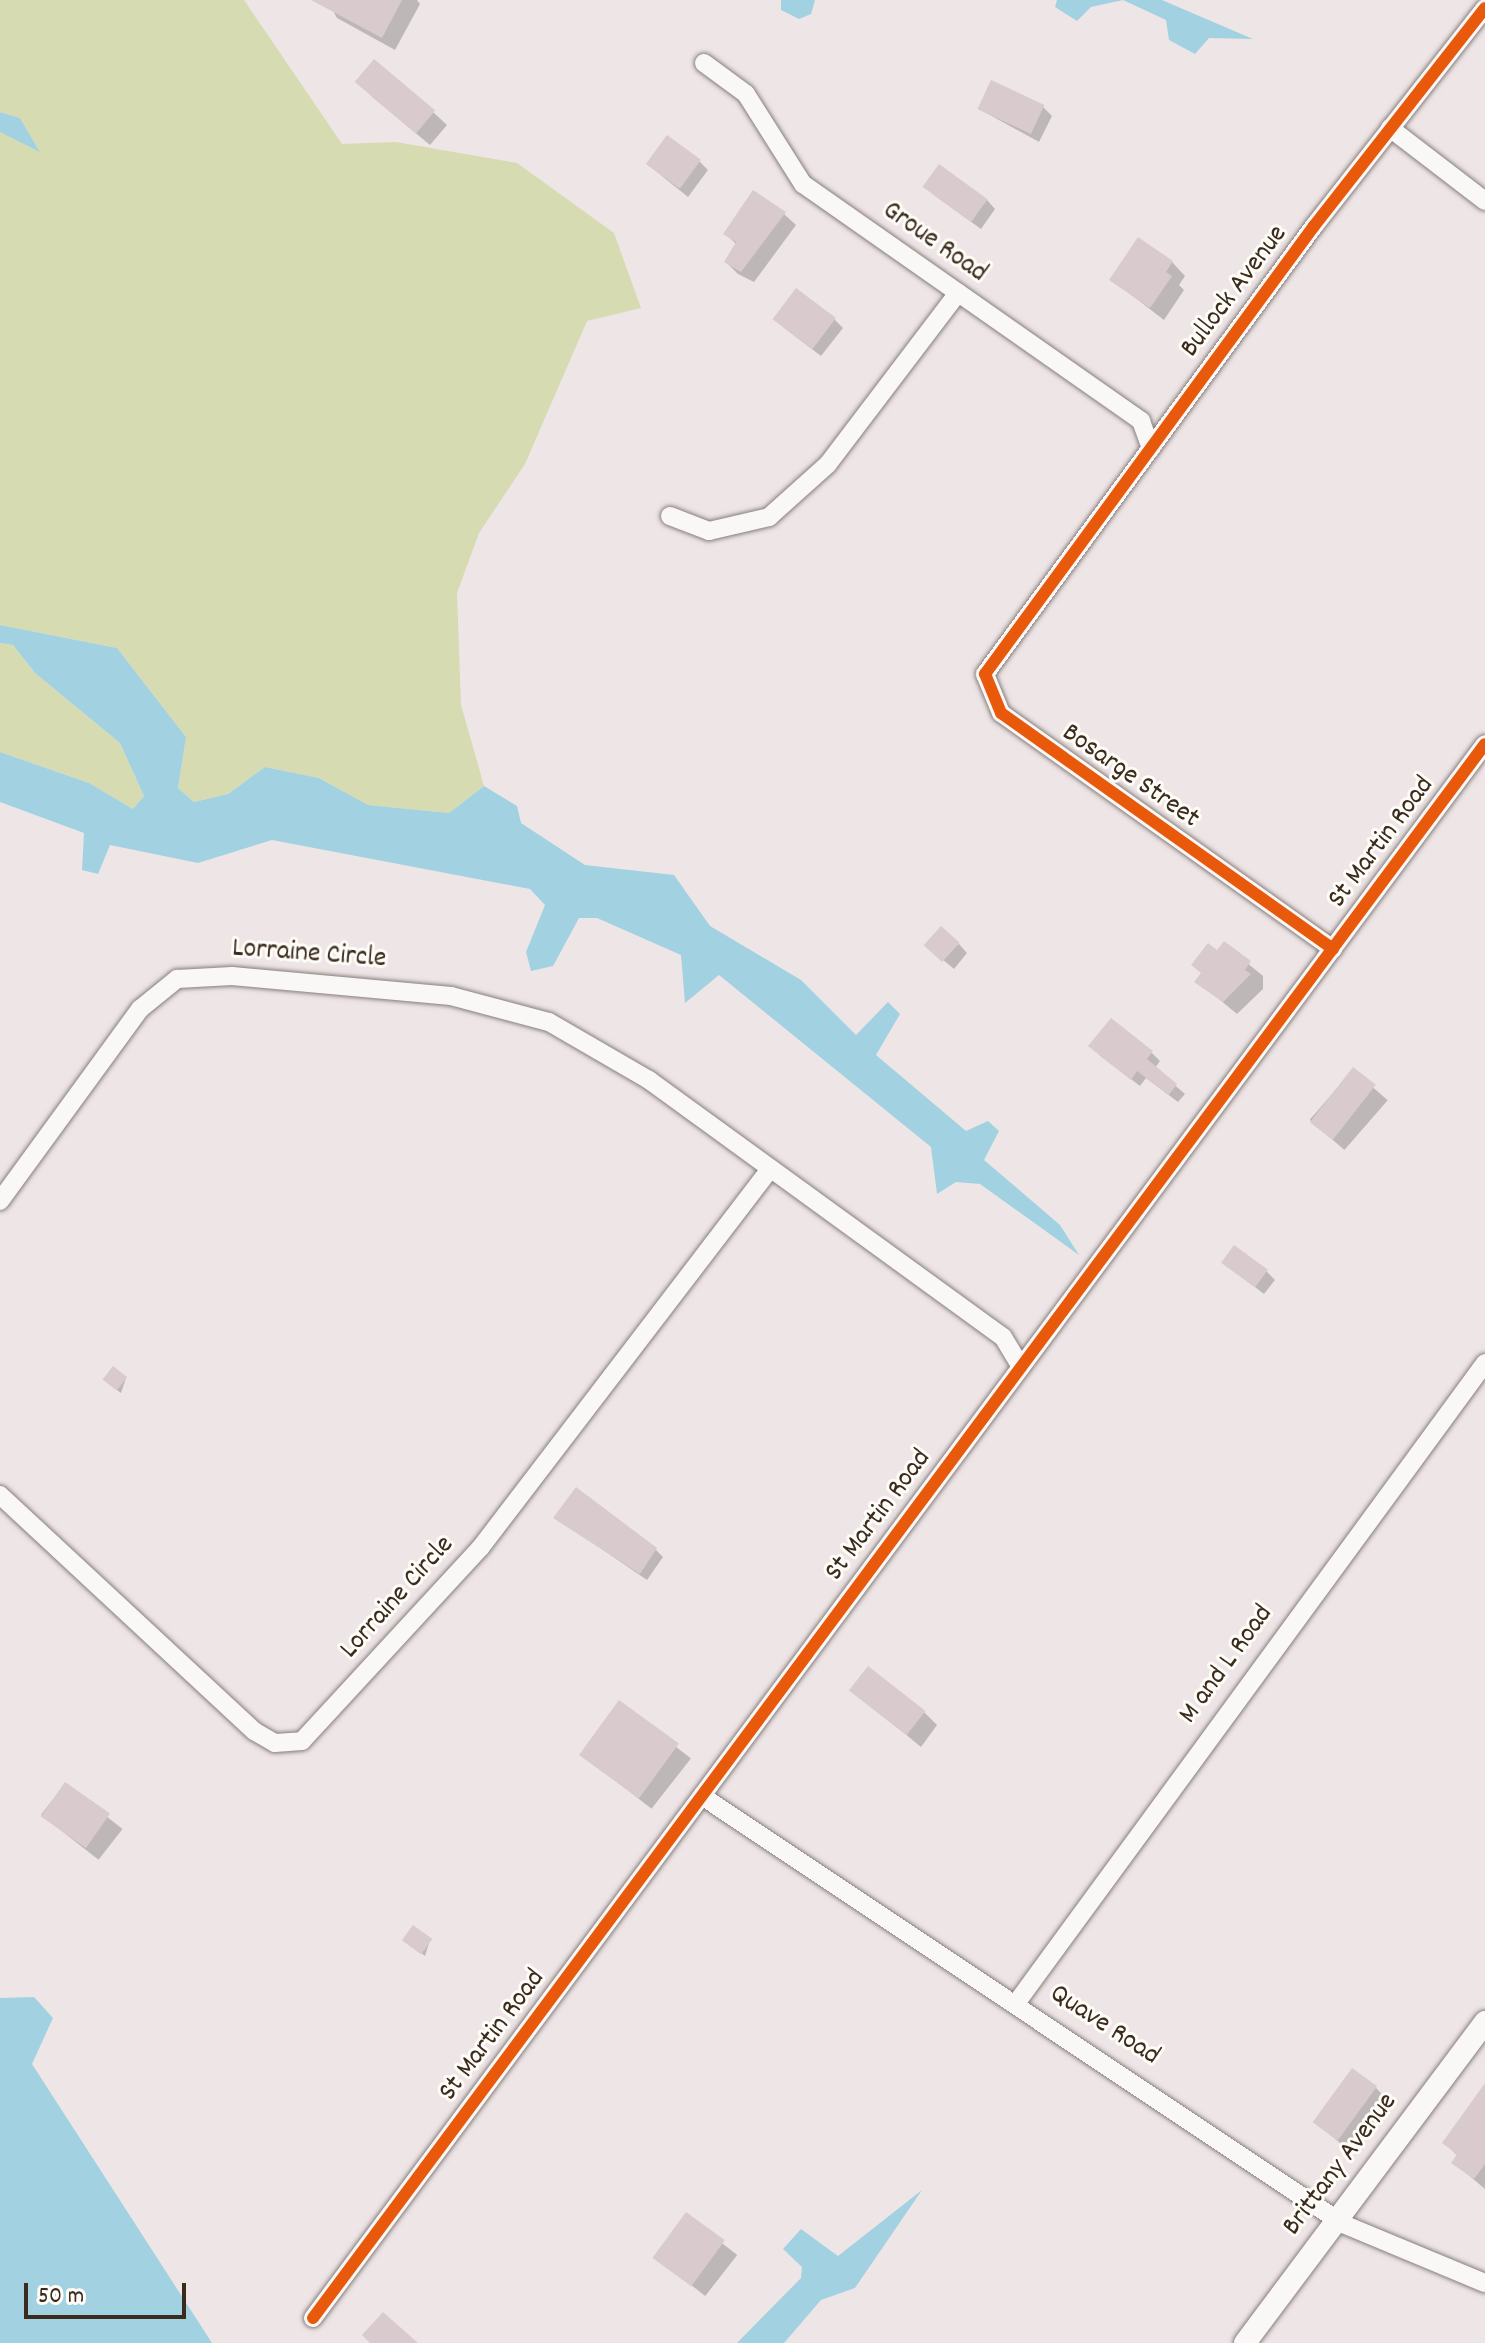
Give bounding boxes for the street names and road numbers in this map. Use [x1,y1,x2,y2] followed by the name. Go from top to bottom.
[875,195,993,291] street label: Groue Road
[1174,219,1296,365] street label: Bullock Avenue
[1055,717,1205,837] street label: Bosarge Street
[1322,771,1442,915] street label: St Martin Road
[231,933,387,977] street label: Lorraine Circle
[819,1444,939,1588] street label: St Martin Road
[334,1529,462,1667] street label: Lorraine Circle
[1173,1599,1281,1731] street label: M and L Road
[433,1964,553,2108] street label: St Martin Road
[1043,1978,1165,2074] street label: Quave Road
[1276,2087,1406,2243] street label: Brittany Avenue

